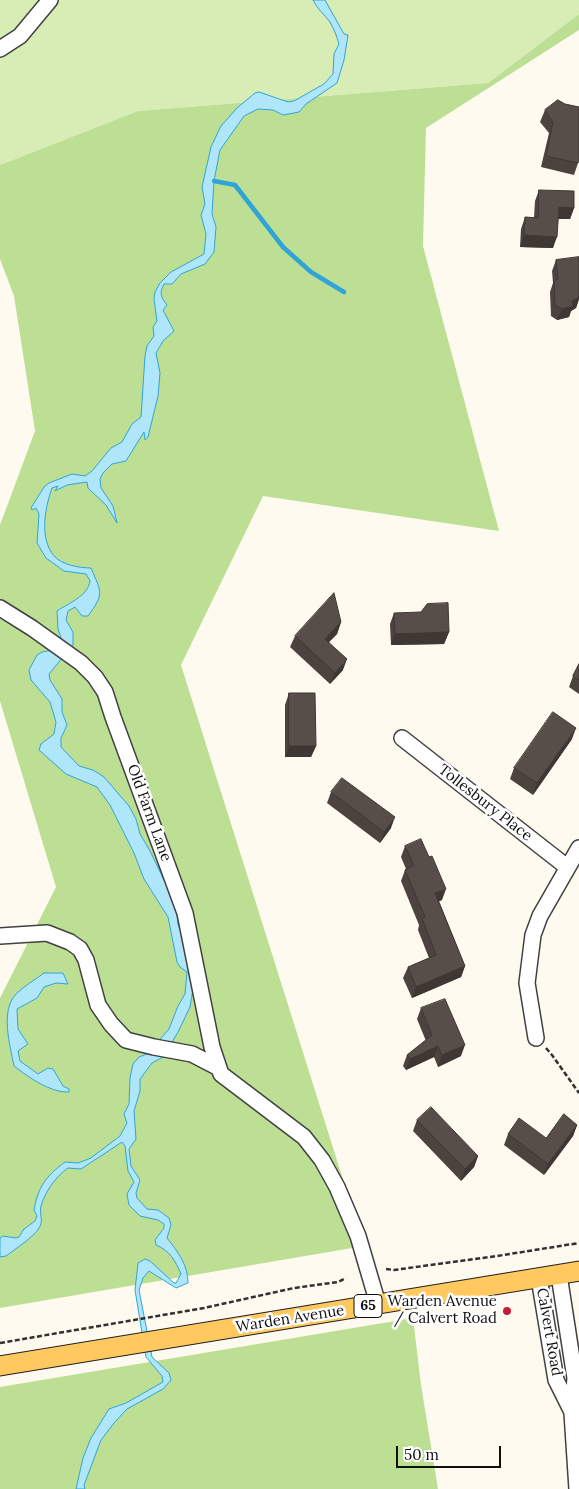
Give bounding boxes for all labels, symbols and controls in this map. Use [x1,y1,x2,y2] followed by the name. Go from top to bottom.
[435,761,535,845] street label: Tollesbury Place
[123,762,175,864] street label: Old Farm Lane
[532,1287,566,1377] street label: Calvert Road
[387,1293,497,1328] place label: Warden Avenue / Calvert Road
[354,1294,382,1318] road number: 65
[235,1302,345,1336] street label: Warden Avenue
[501,1305,513,1317] marker: Warden Avenue / Calvert Road
[399,1436,504,1468] scale bar
[404,1445,439,1464] text: 50 m

